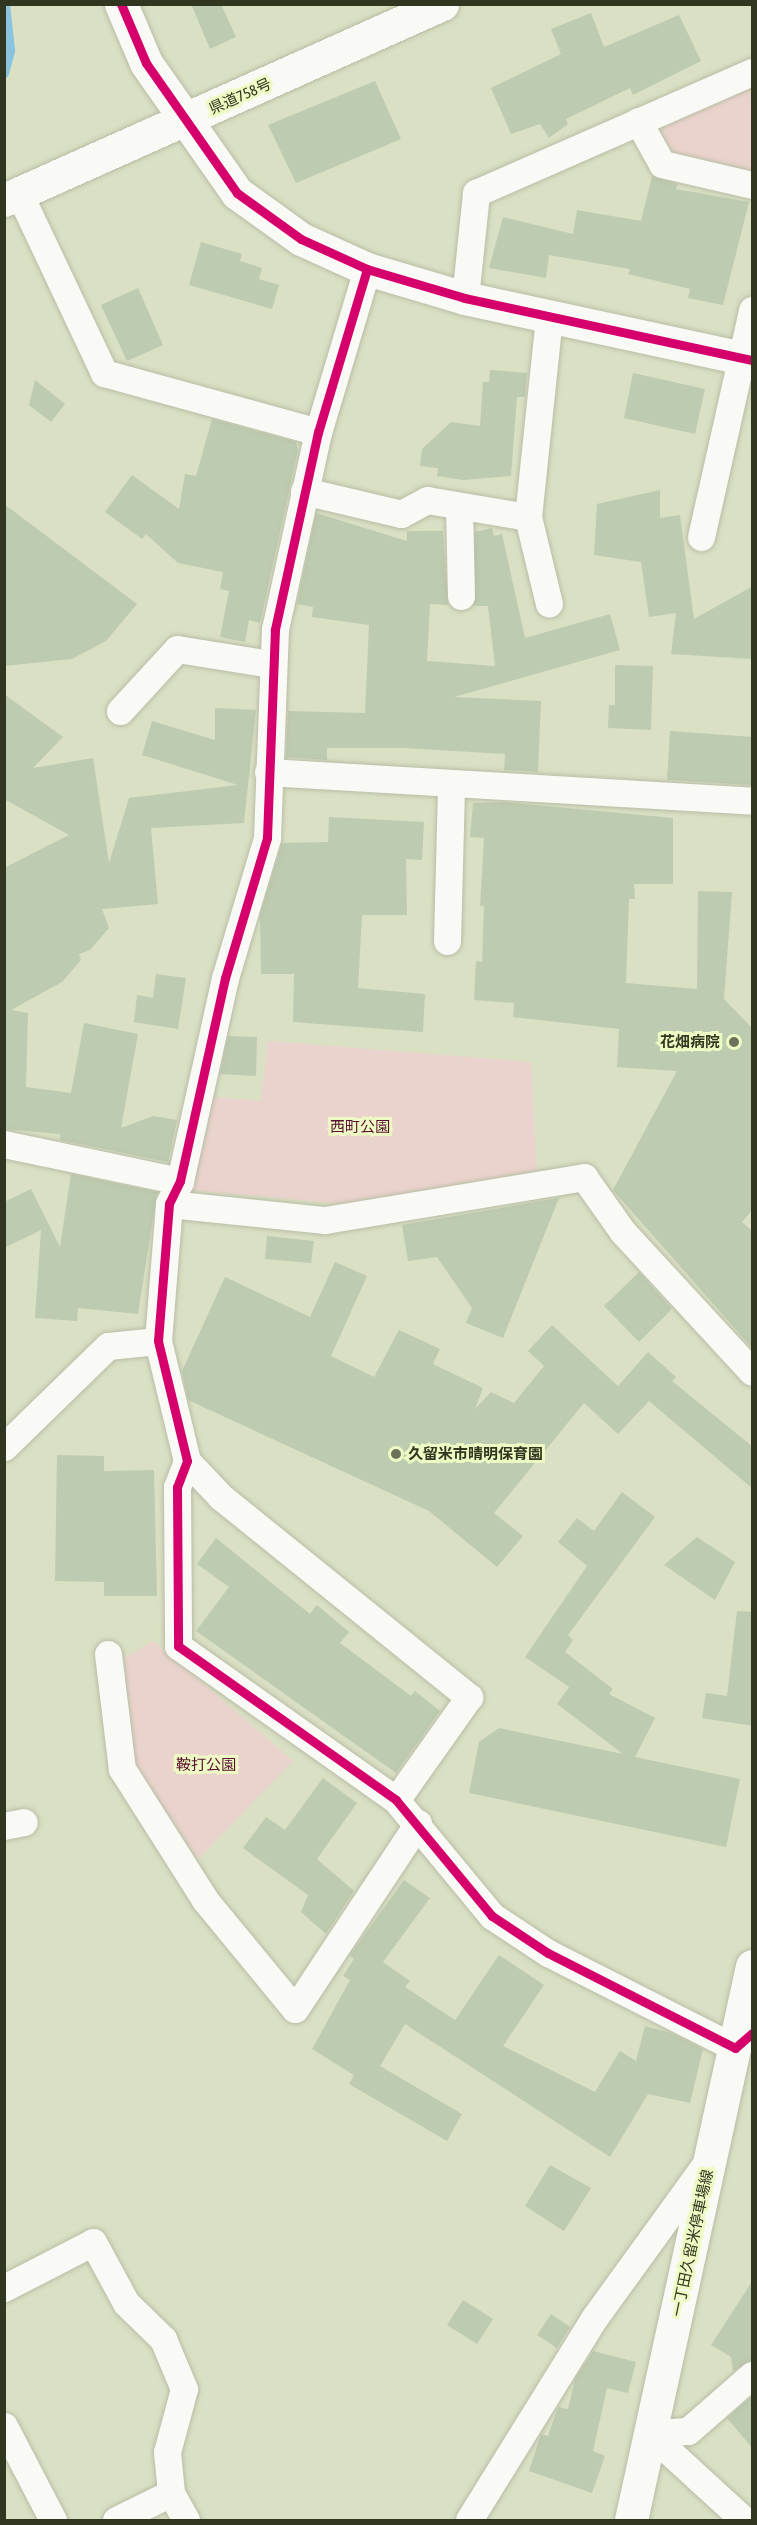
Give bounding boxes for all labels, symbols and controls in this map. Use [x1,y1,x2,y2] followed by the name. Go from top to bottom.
[206,74,274,118] street label: 県道758号
[660,1033,720,1051] place label: 花畑病院
[725,1033,743,1051] marker: 花畑病院
[330,1118,390,1136] park label: 西町公園
[408,1445,543,1463] place label: 久留米市晴明保育園
[389,1447,403,1461] marker: 久留米市晴明保育園
[176,1756,236,1774] park label: 鞍打公園
[668,2168,716,2318] street label: 一丁田久留米停車場線

